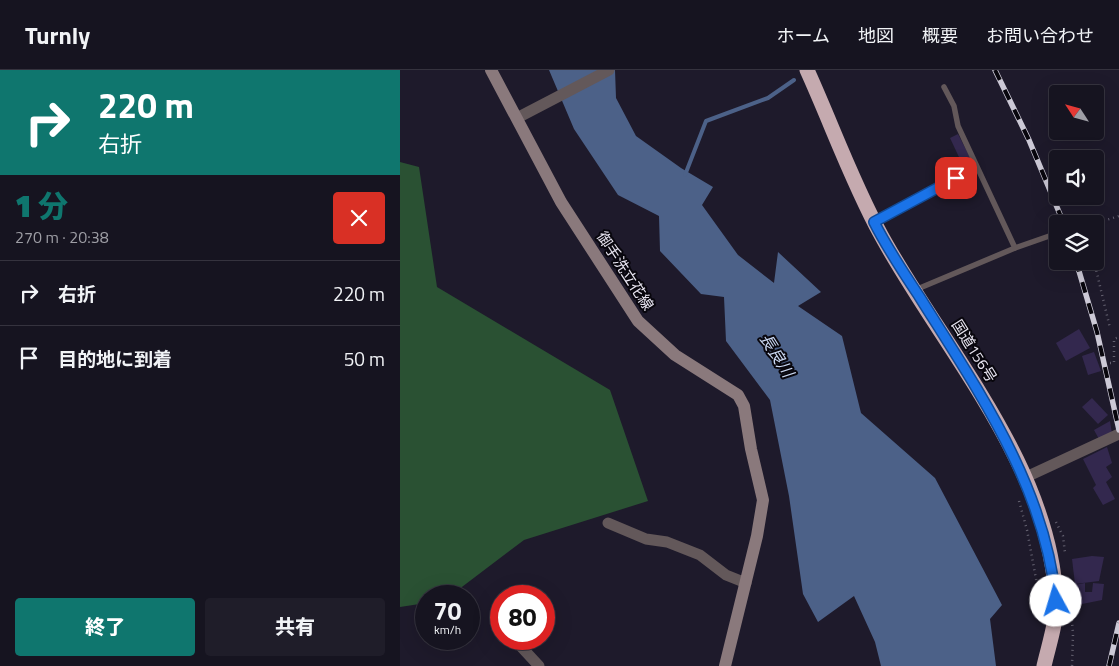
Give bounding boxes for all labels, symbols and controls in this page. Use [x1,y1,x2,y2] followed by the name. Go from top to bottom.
[25,17,90,53] text: Turnly
[777,22,830,49] text: ホーム
[858,22,894,49] text: 地図
[922,22,958,49] text: 概要
[986,22,1094,49] text: お問い合わせ
[98,78,194,132] text: 220 m
[1049,85,1104,140] north arrow
[1049,85,1104,270] map controls
[15,90,80,155] icon: right
[98,127,142,161] text: 右折
[1049,150,1104,205] button: sound
[935,157,977,199] pin
[942,164,970,192] icon: arrive
[15,183,68,229] text: 1 分
[333,192,385,244] button: close
[1049,215,1104,270] button: layers
[15,225,109,249] text: 270 m · 20:38
[591,227,660,315] street label: 御手洗立花線
[15,279,43,307] icon: right
[58,279,96,308] text: 右折
[333,279,385,308] text: 220 m
[946,315,1003,387] street label: 国道156号
[754,328,801,383] water label: 長良川
[15,344,43,372] icon: arrive
[58,344,172,373] text: 目的地に到着
[344,344,385,373] text: 50 m
[1029,574,1081,626] position arrow
[490,585,555,650] speed limit sign: 80
[433,592,462,630] text: 70
[15,598,195,656] button: 終了
[205,598,385,656] button: 共有
[434,620,461,639] text: km/h

